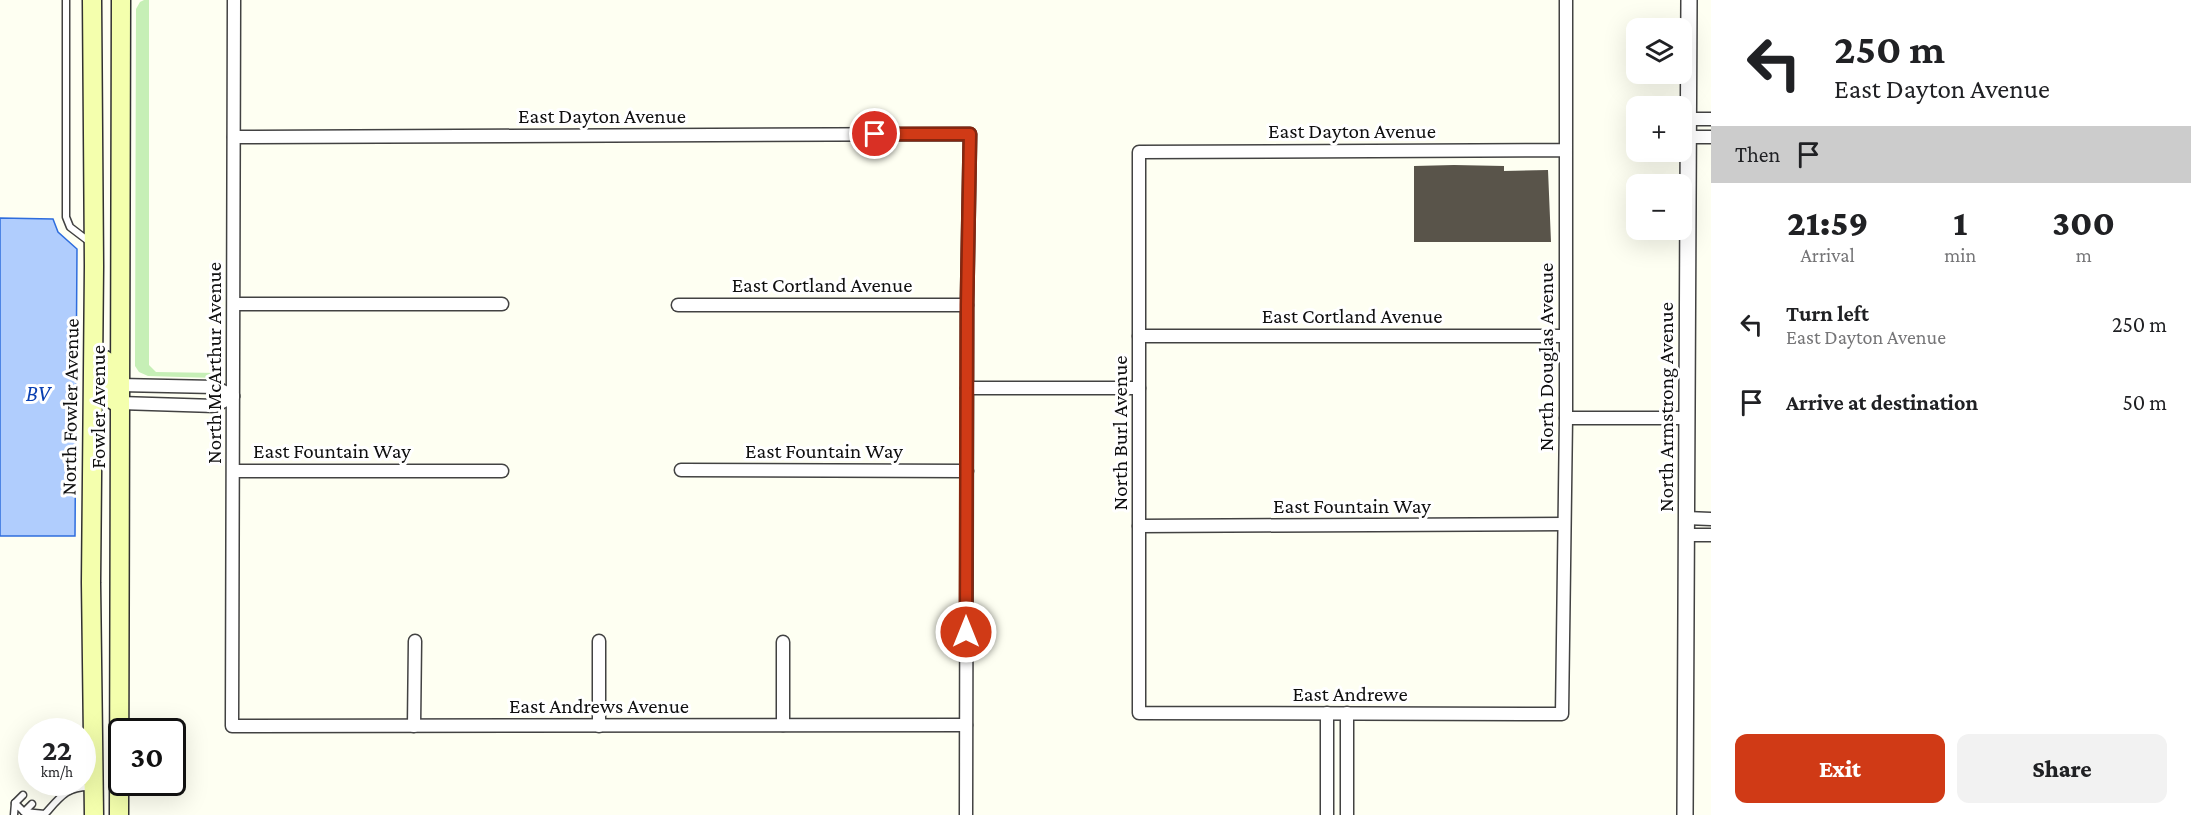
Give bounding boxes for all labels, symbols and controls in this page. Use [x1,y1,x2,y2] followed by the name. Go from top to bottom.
[1626,18,1692,240] map controls
[1626,18,1692,84] button: layers
[1735,24,1813,102] icon: left
[1834,25,1945,72] text: 250 m
[1834,74,2050,104] text: East Dayton Avenue
[1626,96,1692,162] button: +
[518,104,686,128] street label: East Dayton Avenue
[849,108,900,159] pin
[858,117,891,150] icon: arrive
[1268,119,1436,143] street label: East Dayton Avenue
[1792,138,1825,171] icon: arrive
[1735,142,1780,167] text: Then
[1626,174,1692,240] button: −
[1787,203,1868,243] text: 21:59
[1953,203,1967,243] text: 1
[2052,203,2115,243] text: 300
[1800,244,1855,266] text: Arrival
[1944,244,1976,266] text: min
[2076,244,2092,266] text: m
[202,262,226,464] street label: North McArthur Avenue
[1534,263,1558,451] street label: North Douglas Avenue
[732,273,912,297] street label: East Cortland Avenue
[1786,301,1869,326] text: Turn left
[1654,302,1678,512] street label: North Armstrong Avenue
[1262,304,1442,328] street label: East Cortland Avenue
[1735,308,1768,341] icon: left
[2112,312,2167,337] text: 250 m
[56,318,84,496] street label: North Fowler Avenue
[1786,326,1946,348] text: East Dayton Avenue
[86,345,110,469] street label: Fowler Avenue
[1108,356,1132,510] street label: North Burl Avenue
[26,381,53,406] water label: BV
[1735,386,1768,419] icon: arrive
[1786,390,1978,415] text: Arrive at destination
[2122,390,2167,415] text: 50 m
[253,439,411,463] street label: East Fountain Way
[745,439,903,463] street label: East Fountain Way
[1273,494,1431,518] street label: East Fountain Way
[934,600,998,664] position arrow
[1292,682,1408,706] street label: East Andrewe
[509,694,689,718] street label: East Andrews Avenue
[108,718,186,796] speed limit sign: 30
[42,733,72,766] text: 22
[1735,734,1945,803] button: Exit
[1957,734,2167,803] button: Share
[41,764,73,780] text: km/h

